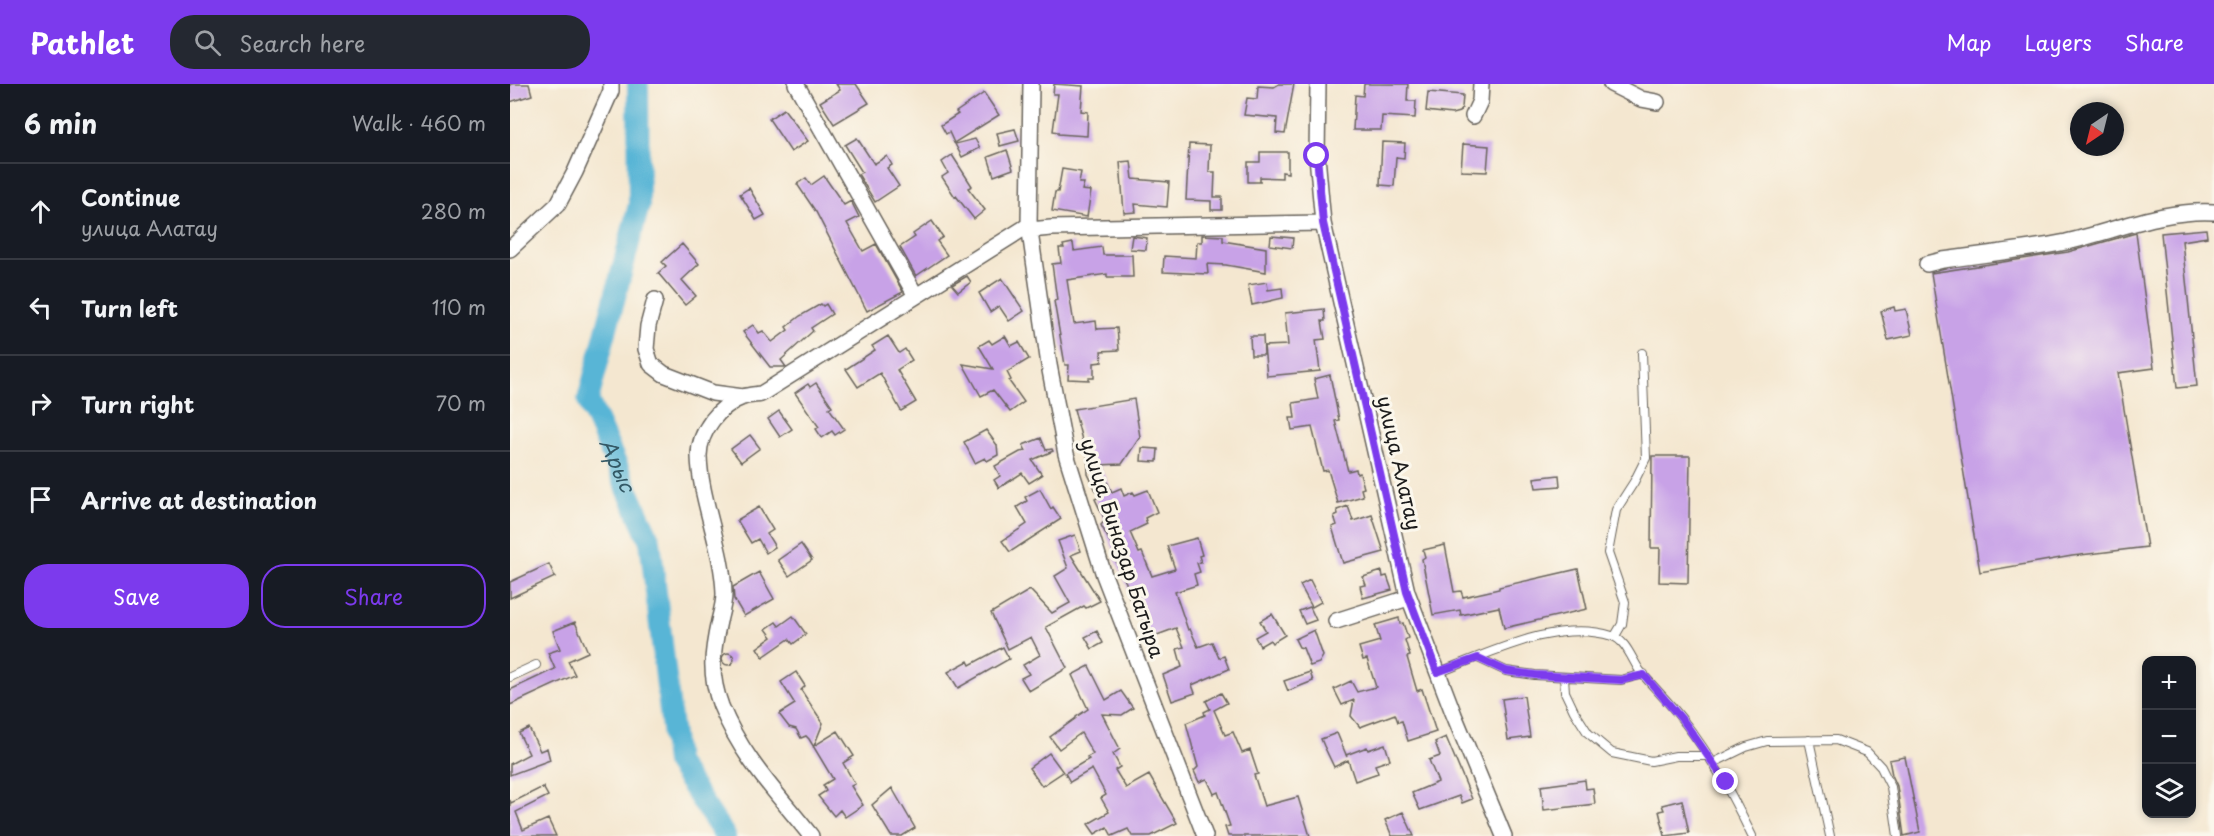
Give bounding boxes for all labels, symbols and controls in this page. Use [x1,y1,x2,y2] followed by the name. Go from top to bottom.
[170,15,590,69] search box
[30,21,134,64] text: Pathlet
[191,26,224,59] icon: search
[239,26,365,59] text: Search here
[1947,26,1991,58] text: Map
[2024,26,2092,58] text: Layers
[2125,26,2184,58] text: Share
[2070,102,2124,156] north arrow
[24,104,97,143] text: 6 min
[352,108,486,138] text: Walk · 460 m
[1303,142,1329,168] route start
[81,180,180,213] text: Continue
[24,195,57,228] icon: ahead
[421,196,486,226] text: 280 m
[81,213,218,243] text: улица Алатау
[24,291,57,324] icon: left
[81,291,178,324] text: Turn left
[432,292,486,322] text: 110 m
[24,387,57,420] icon: right
[81,387,194,420] text: Turn right
[436,388,486,418] text: 70 m
[1370,393,1430,533] street label: улица Алатау
[593,433,645,498] water label: Арыс
[1073,434,1173,662] street label: улица Биназар Батыра
[24,483,57,516] icon: arrive
[81,483,317,516] text: Arrive at destination
[24,564,249,628] button: Save
[261,564,486,628] button: Share
[2142,656,2196,818] map controls
[2142,656,2196,710] button: +
[2142,710,2196,764] button: −
[2142,764,2196,818] button: layers
[1712,768,1738,794] route end

